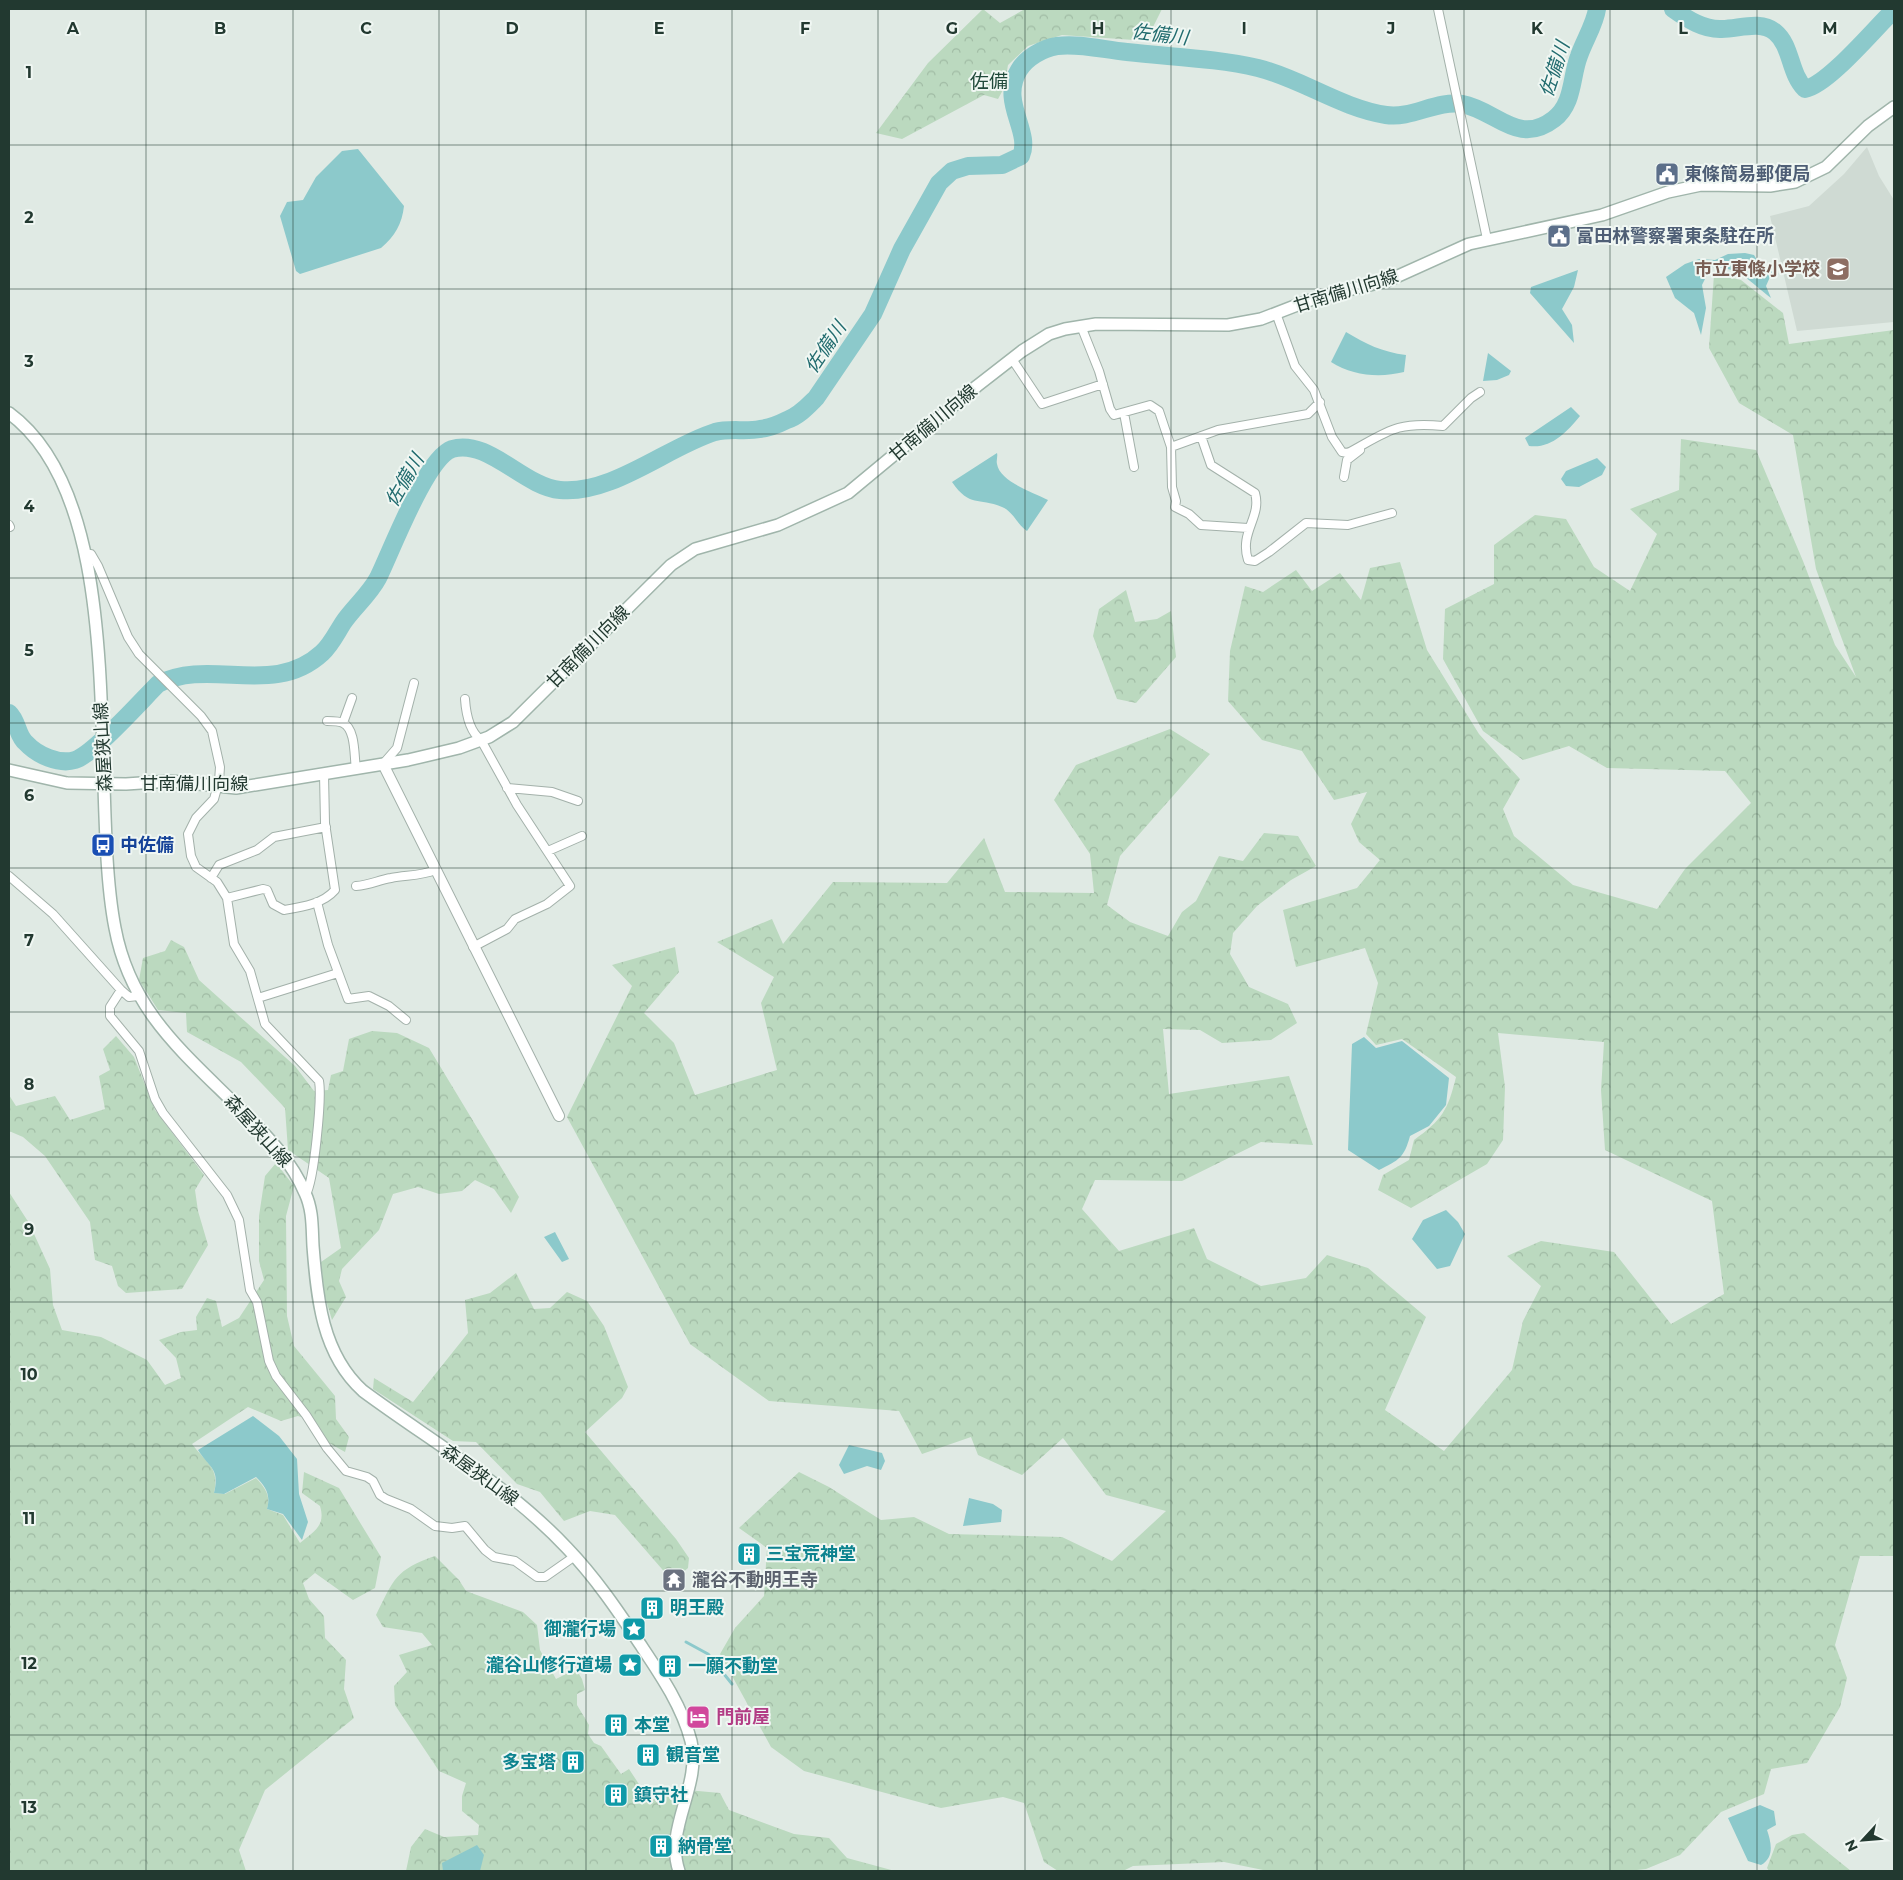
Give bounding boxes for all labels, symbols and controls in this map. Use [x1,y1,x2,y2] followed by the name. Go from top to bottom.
[66,19,80,38] text: A
[214,19,226,38] text: B
[360,19,372,38] text: C
[505,19,519,38] text: D
[654,19,664,38] text: E
[800,19,810,38] text: F
[946,19,958,38] text: G
[1092,19,1104,38] text: H
[1241,19,1247,38] text: I
[1386,19,1395,38] text: J
[1531,19,1544,38] text: K
[1678,19,1688,38] text: L
[1822,19,1838,38] text: M
[1130,20,1192,50] water label: 佐備川
[1535,37,1575,100] water label: 佐備川
[26,63,32,82] text: 1
[970,70,1008,93] district label: 佐備
[1654,161,1680,187] public building icon: 東條簡易郵便局
[1684,163,1810,185] place label: 東條簡易郵便局
[24,208,34,227] text: 2
[1546,223,1572,249] public building icon: 富田林警察署東条駐在所
[1576,225,1774,247] place label: 富田林警察署東条駐在所
[1825,256,1851,282] school or university icon: 市立東條小学校
[1694,258,1820,280] place label: 市立東條小学校
[1291,265,1401,317] street label: 甘南備川向線
[800,316,852,377] water label: 佐備川
[23,352,34,371] text: 3
[885,380,981,466] street label: 甘南備川向線
[380,448,430,511] water label: 佐備川
[23,497,35,516] text: 4
[542,601,634,693] street label: 甘南備川向線
[24,641,34,660] text: 5
[90,701,116,793] street label: 森屋狭山線
[140,773,248,795] street label: 甘南備川向線
[24,786,34,805] text: 6
[90,832,116,858] bus stop icon: 中佐備
[120,834,174,856] place label: 中佐備
[24,931,34,950] text: 7
[24,1075,34,1094] text: 8
[220,1090,296,1172] street label: 森屋狭山線
[24,1220,34,1239] text: 9
[20,1365,38,1384] text: 10
[437,1440,523,1510] street label: 森屋狭山線
[23,1509,35,1528] text: 11
[736,1541,762,1567] building icon: 三宝荒神堂
[766,1543,856,1565] place label: 三宝荒神堂
[661,1567,687,1593] temple icon: 瀧谷不動明王寺
[692,1569,818,1591] place label: 瀧谷不動明王寺
[639,1595,665,1621] building icon: 明王殿
[670,1597,724,1619] place label: 明王殿
[621,1616,647,1642] place icon: 御瀧行場
[543,1618,616,1640] place label: 御瀧行場
[617,1652,643,1678] place icon: 瀧谷山修行道場
[657,1653,683,1679] building icon: 一願不動堂
[21,1654,37,1673] text: 12
[486,1654,612,1676] place label: 瀧谷山修行道場
[688,1655,778,1677] place label: 一願不動堂
[685,1704,711,1730] hotel icon: 門前屋
[716,1706,770,1728] place label: 門前屋
[603,1712,629,1738] building icon: 本堂
[634,1714,670,1736] place label: 本堂
[635,1742,661,1768] building icon: 観音堂
[666,1744,720,1766] place label: 観音堂
[560,1749,586,1775] building icon: 多宝塔
[502,1751,556,1773] place label: 多宝塔
[603,1782,629,1808] building icon: 鎮守社
[633,1784,688,1806] place label: 鎮守社
[21,1798,37,1817] text: 13
[1838,1815,1888,1865] north arrow
[648,1833,674,1859] building icon: 納骨堂
[678,1835,732,1857] place label: 納骨堂
[1841,1837,1862,1855] text: N

